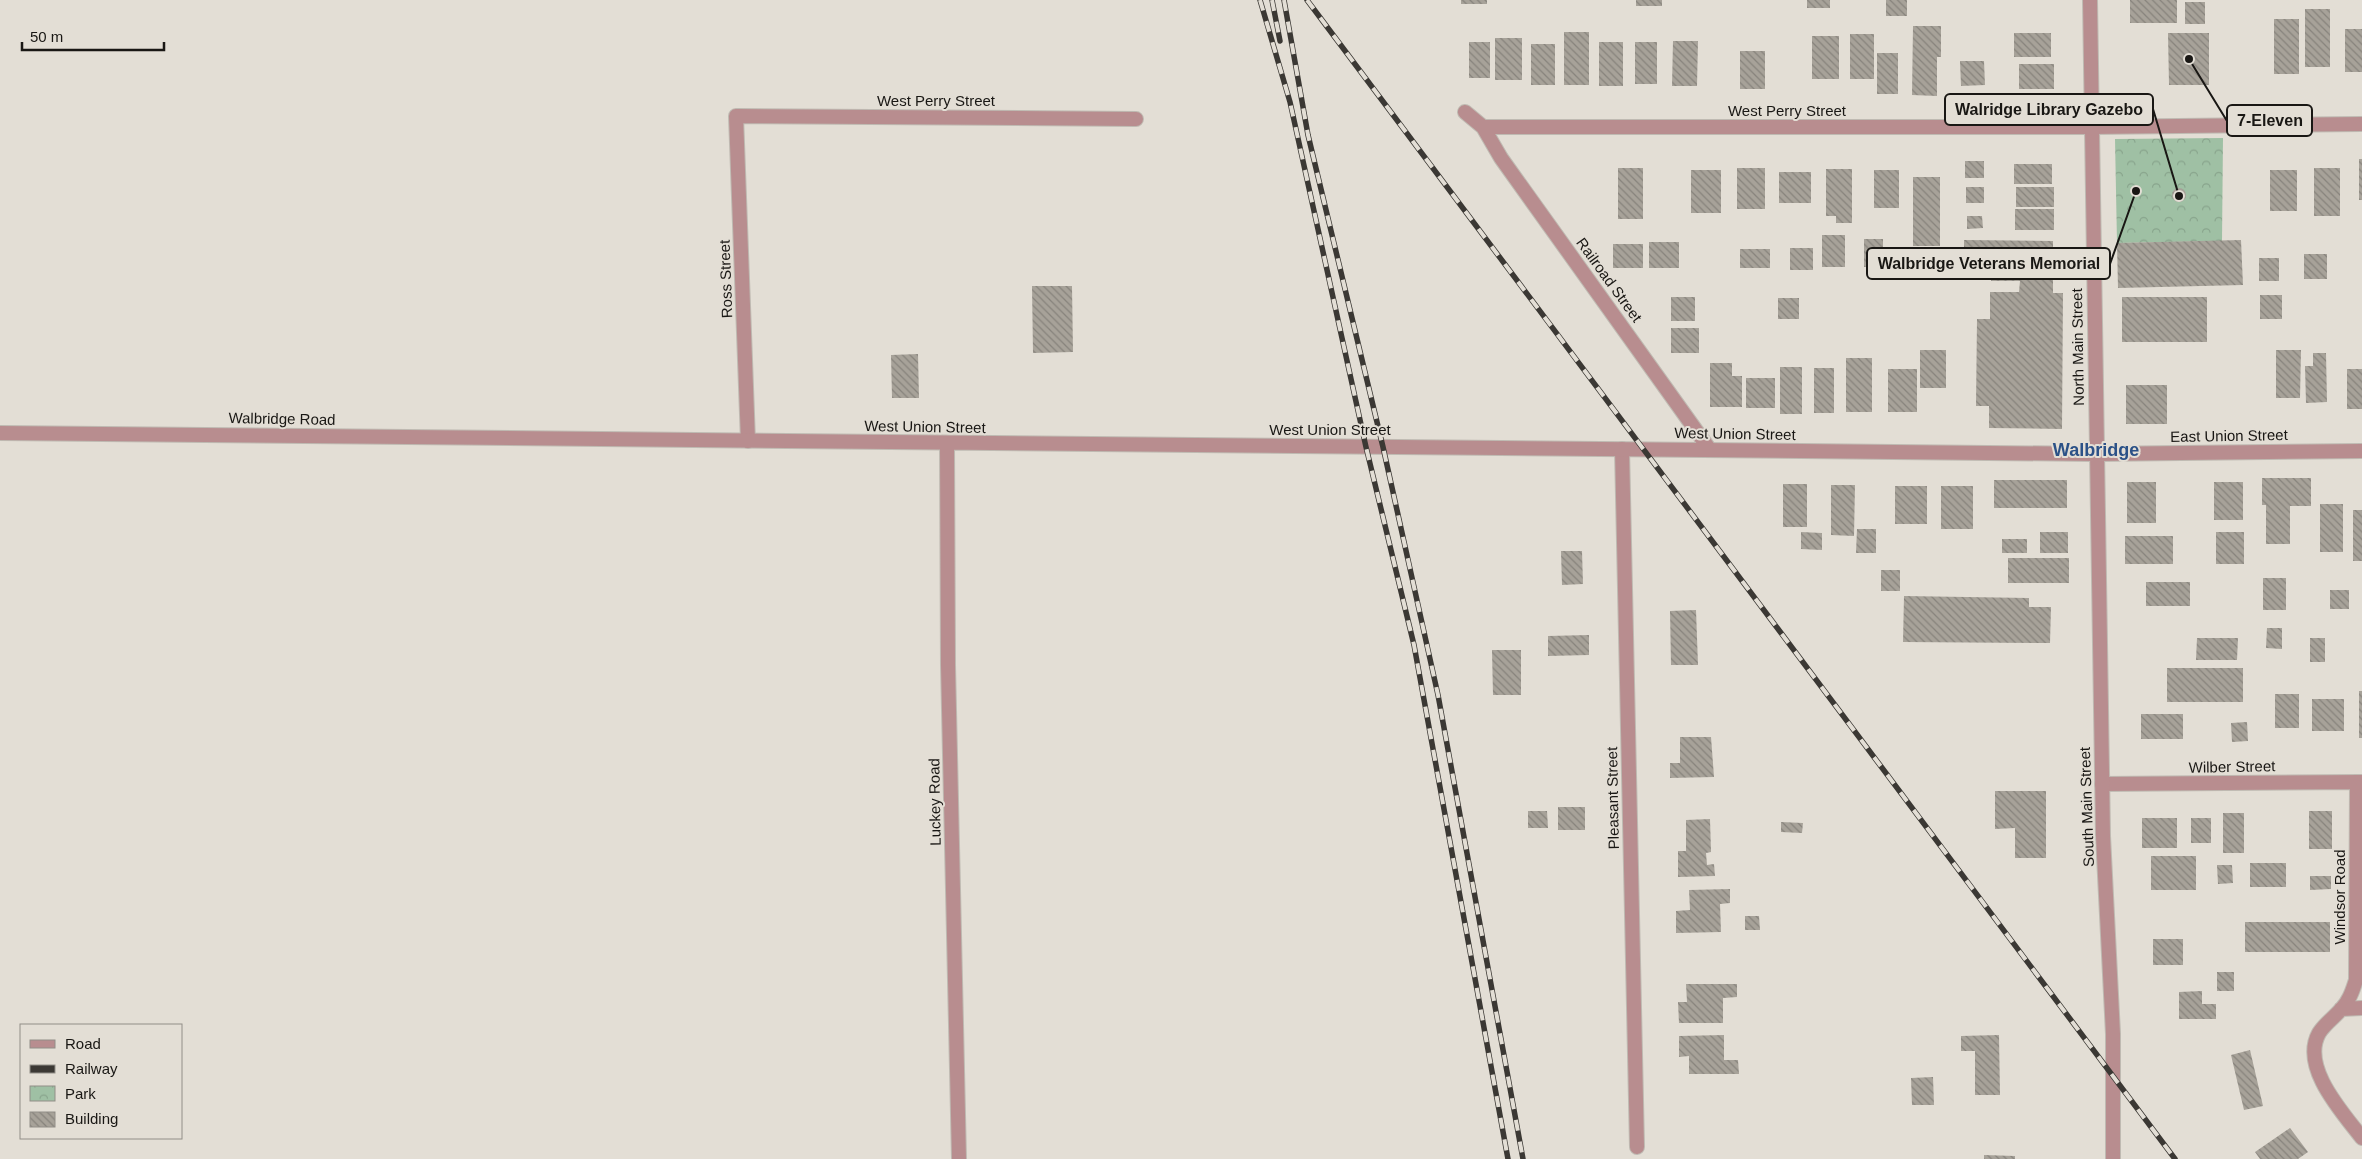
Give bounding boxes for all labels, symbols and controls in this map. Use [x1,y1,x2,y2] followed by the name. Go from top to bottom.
[22,20,165,52] scale bar
[30,28,63,45] text: 50 m
[877,92,996,109] street label: West Perry Street
[1945,94,2153,125] callout: Walridge Library Gazebo
[1955,101,2143,118] text: Walridge Library Gazebo
[1728,102,1847,119] street label: West Perry Street
[2227,105,2312,136] callout: 7-Eleven
[2237,112,2303,129] text: 7-Eleven
[1573,234,1646,326] street label: Railroad Street
[716,239,735,318] street label: Ross Street
[1867,248,2110,279] callout: Walbridge Veterans Memorial
[1878,255,2100,272] text: Walbridge Veterans Memorial
[2068,287,2087,406] street label: North Main Street
[228,409,336,428] street label: Walbridge Road
[864,417,987,436] street label: West Union Street
[1269,421,1392,438] street label: West Union Street
[1674,424,1797,443] street label: West Union Street
[2170,426,2289,445] street label: East Union Street
[2053,440,2139,460] district label: Walbridge
[1603,746,1622,849] street label: Pleasant Street
[2076,746,2097,867] street label: South Main Street
[2188,757,2276,776] street label: Wilber Street
[925,758,944,846] street label: Luckey Road
[2331,849,2348,945] street label: Windsor Road
[20,1024,182,1139] legend
[65,1035,101,1052] text: Road
[65,1060,118,1077] text: Railway
[65,1085,96,1102] text: Park
[65,1110,118,1127] text: Building

